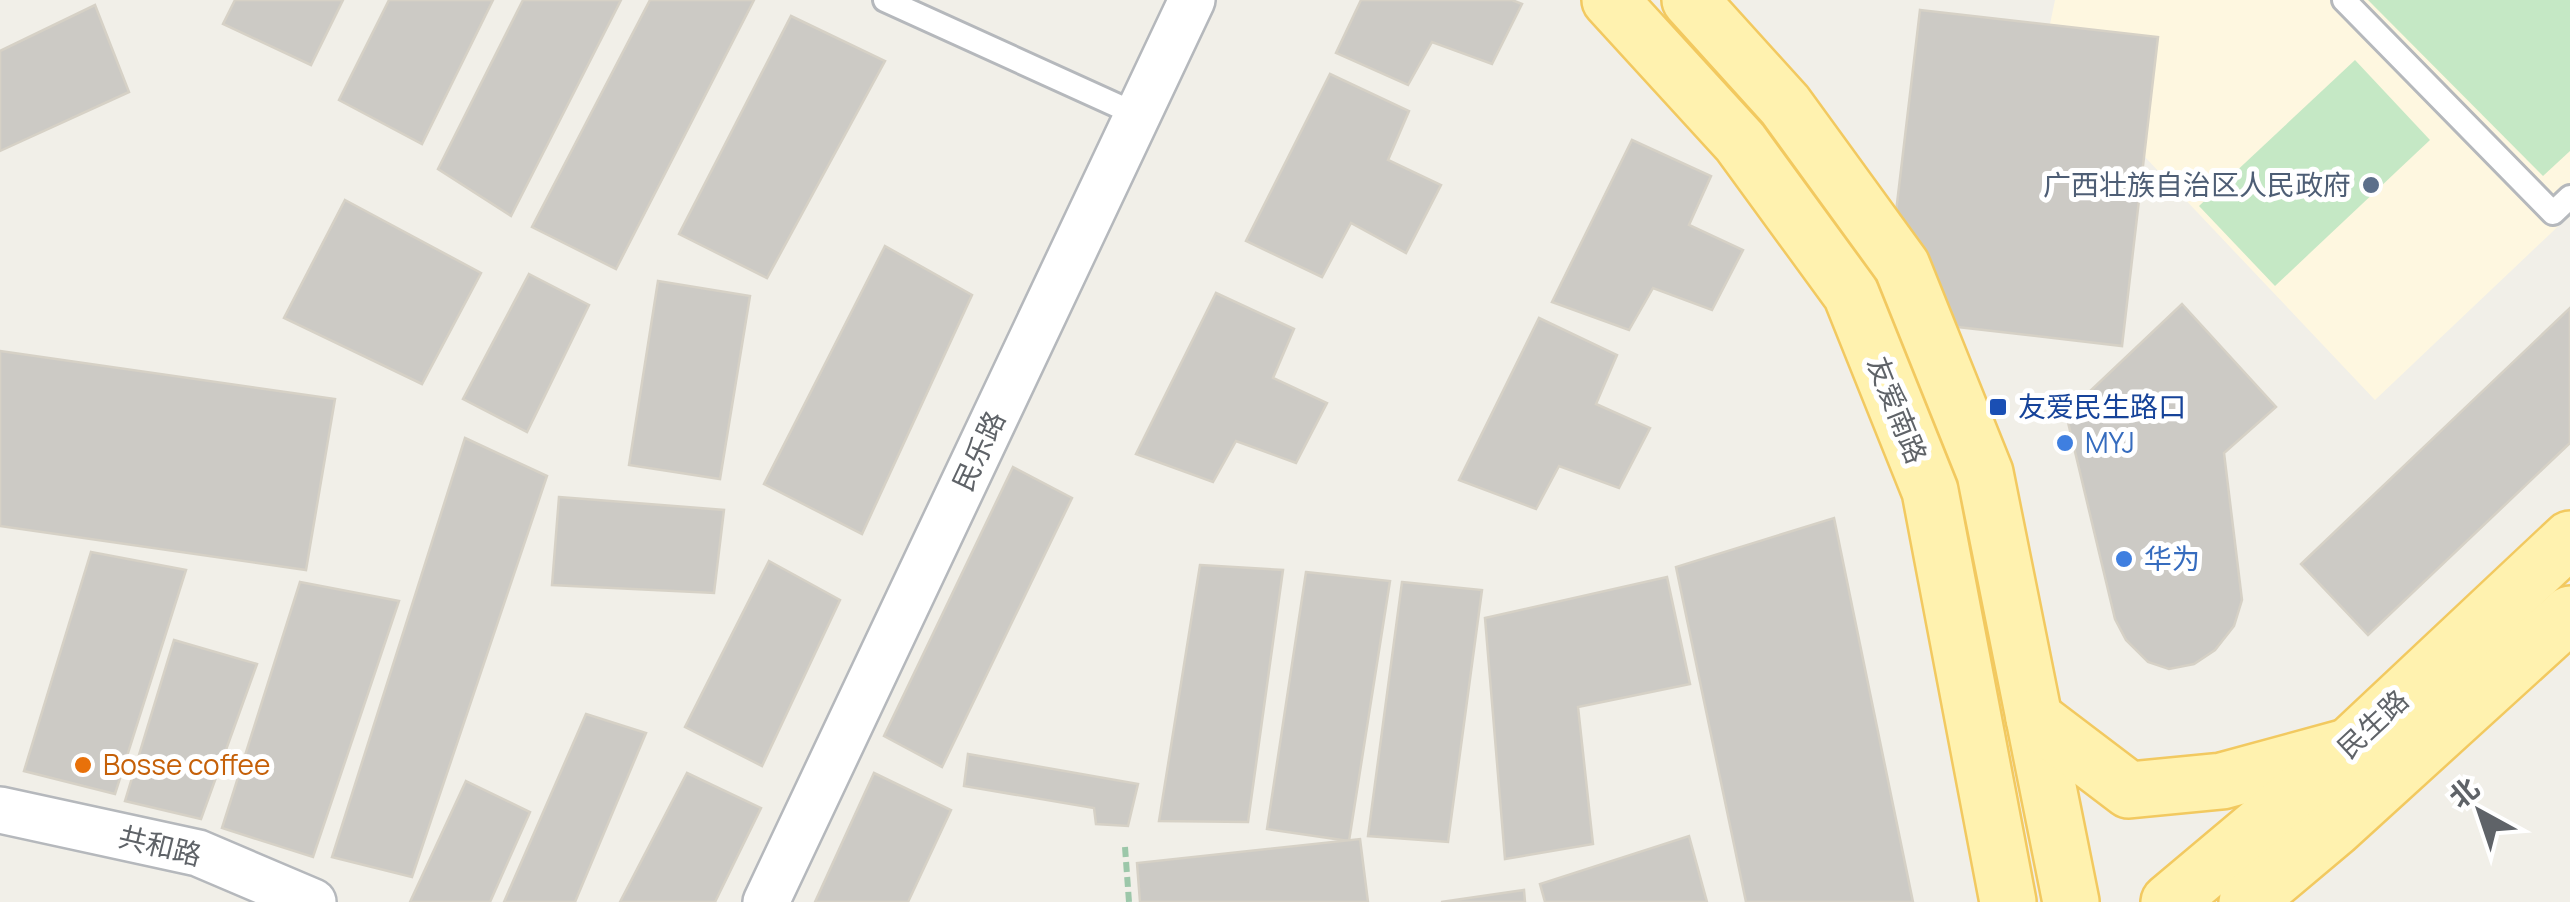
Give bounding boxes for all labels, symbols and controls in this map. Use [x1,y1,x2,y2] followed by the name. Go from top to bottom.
[2043,165,2351,203] place label: 广西壮族自治区人民政府
[2360,174,2382,196] marker: 广西壮族自治区人民政府
[1859,351,1937,469] street label: 友爱南路
[2018,387,2186,425] place label: 友爱民生路口
[1987,396,2009,418] marker: 友爱民生路口
[943,404,1013,497] street label: 民乐路
[2085,423,2135,461] place label: MYJ
[2054,432,2076,454] marker: MYJ
[2144,539,2200,577] place label: 华为
[2113,548,2135,570] marker: 华为
[2329,681,2416,766] street label: 民生路
[103,745,270,783] place label: Bosse coffee
[72,754,94,776] marker: Bosse coffee
[2430,762,2530,862] north arrow
[2440,769,2486,816] text: 北
[115,816,206,874] street label: 共和路

